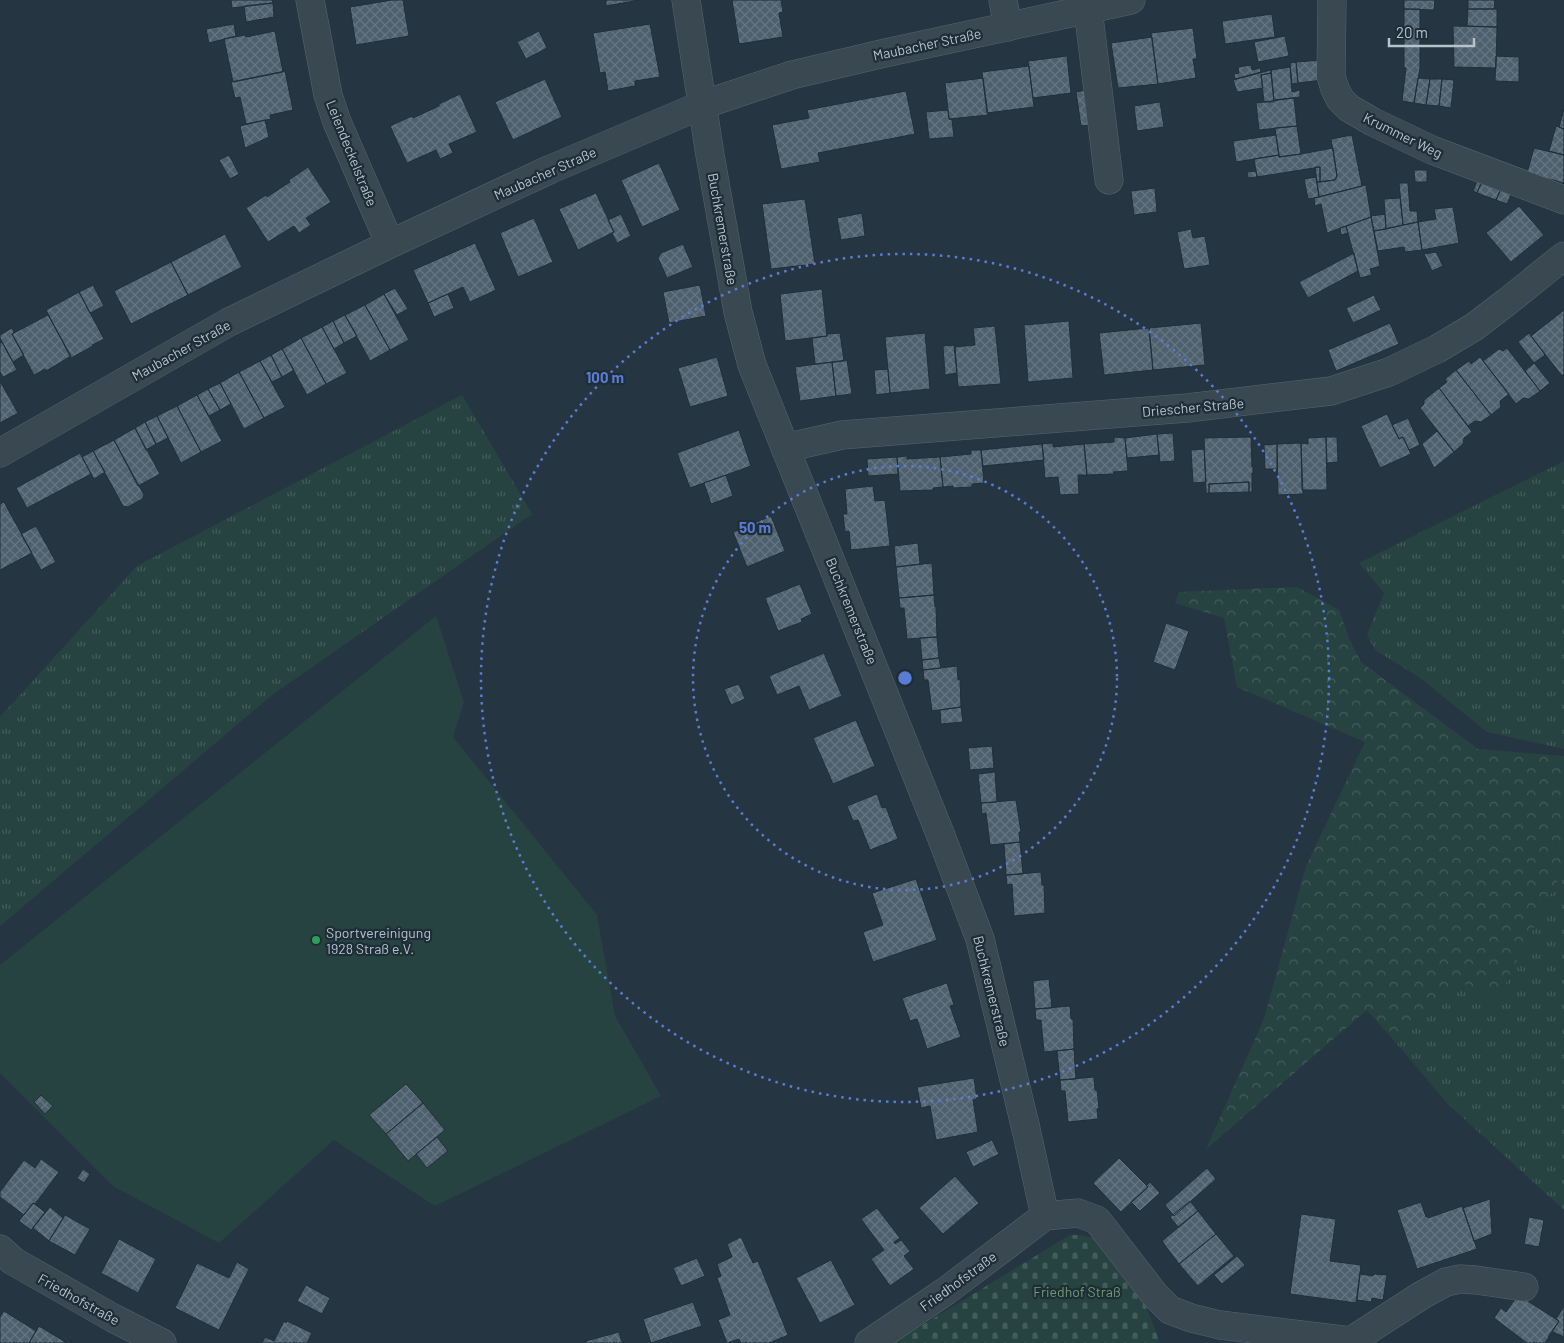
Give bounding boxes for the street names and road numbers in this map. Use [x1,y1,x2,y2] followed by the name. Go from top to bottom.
[871,24,983,64] street label: Maubacher Straße
[323,97,381,209] street label: Leiendeckelstraße
[1361,108,1445,162] street label: Krummer Weg
[491,143,599,203] street label: Maubacher Straße
[705,172,741,286] street label: Buchkremerstraße
[129,316,233,384] street label: Maubacher Straße
[1141,394,1245,420] street label: Driescher Straße
[823,555,881,667] street label: Buchkremerstraße
[970,934,1014,1048] street label: Buchkremerstraße
[916,1247,1000,1315] street label: Friedhofstraße
[35,1270,123,1328] street label: Friedhofstraße

